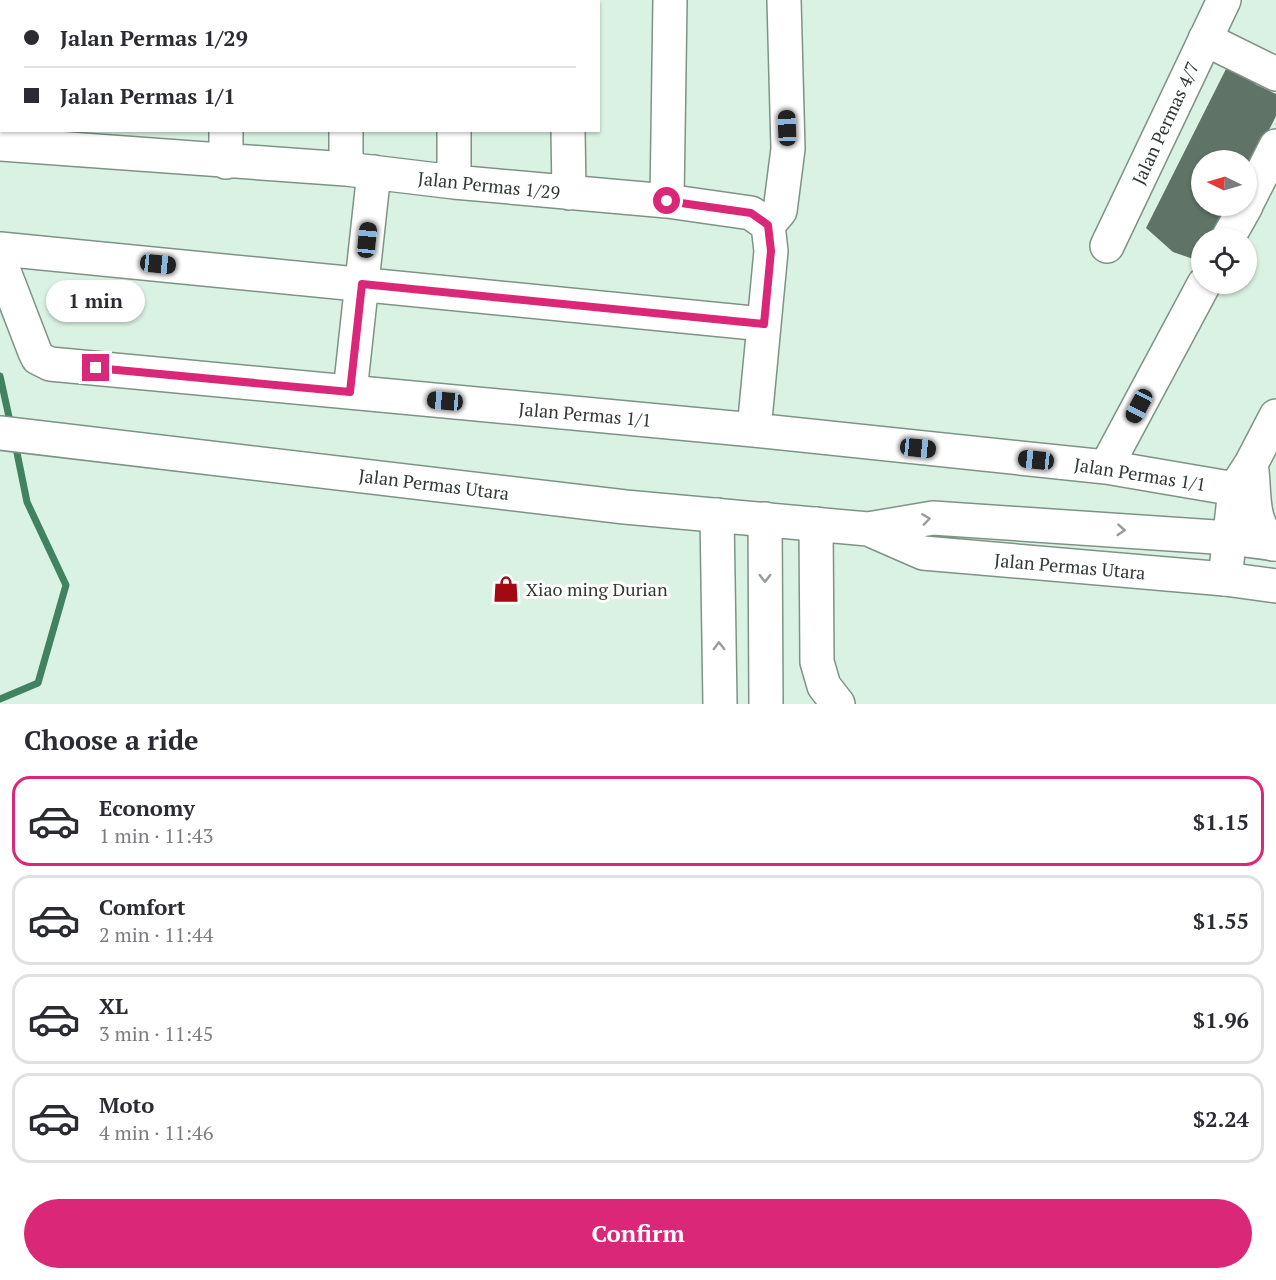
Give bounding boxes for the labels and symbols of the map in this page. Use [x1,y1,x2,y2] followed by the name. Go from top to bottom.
[1126,58,1204,188] street label: Jalan Permas 4/7
[777,110,797,146] car
[1191,150,1257,216] north arrow
[417,166,561,204] street label: Jalan Permas 1/29
[653,187,680,214] route start
[356,221,378,259] car
[139,253,177,275] car
[46,281,146,323] callout: 1 min
[82,354,109,381] route end
[1123,386,1155,426] car
[426,390,464,412] car
[518,396,652,432] street label: Jalan Permas 1/1
[899,437,937,459] car
[1017,449,1055,471] car
[1072,452,1208,496] street label: Jalan Permas 1/1
[357,463,511,505] street label: Jalan Permas Utara
[921,514,931,526] one-way arrow
[1116,524,1125,537] one-way arrow
[993,547,1147,585] street label: Jalan Permas Utara
[759,573,771,582] one-way arrow
[491,574,521,604] shop icon: Xiao ming Durian
[526,577,668,601] place label: Xiao ming Durian
[713,641,725,650] one-way arrow

